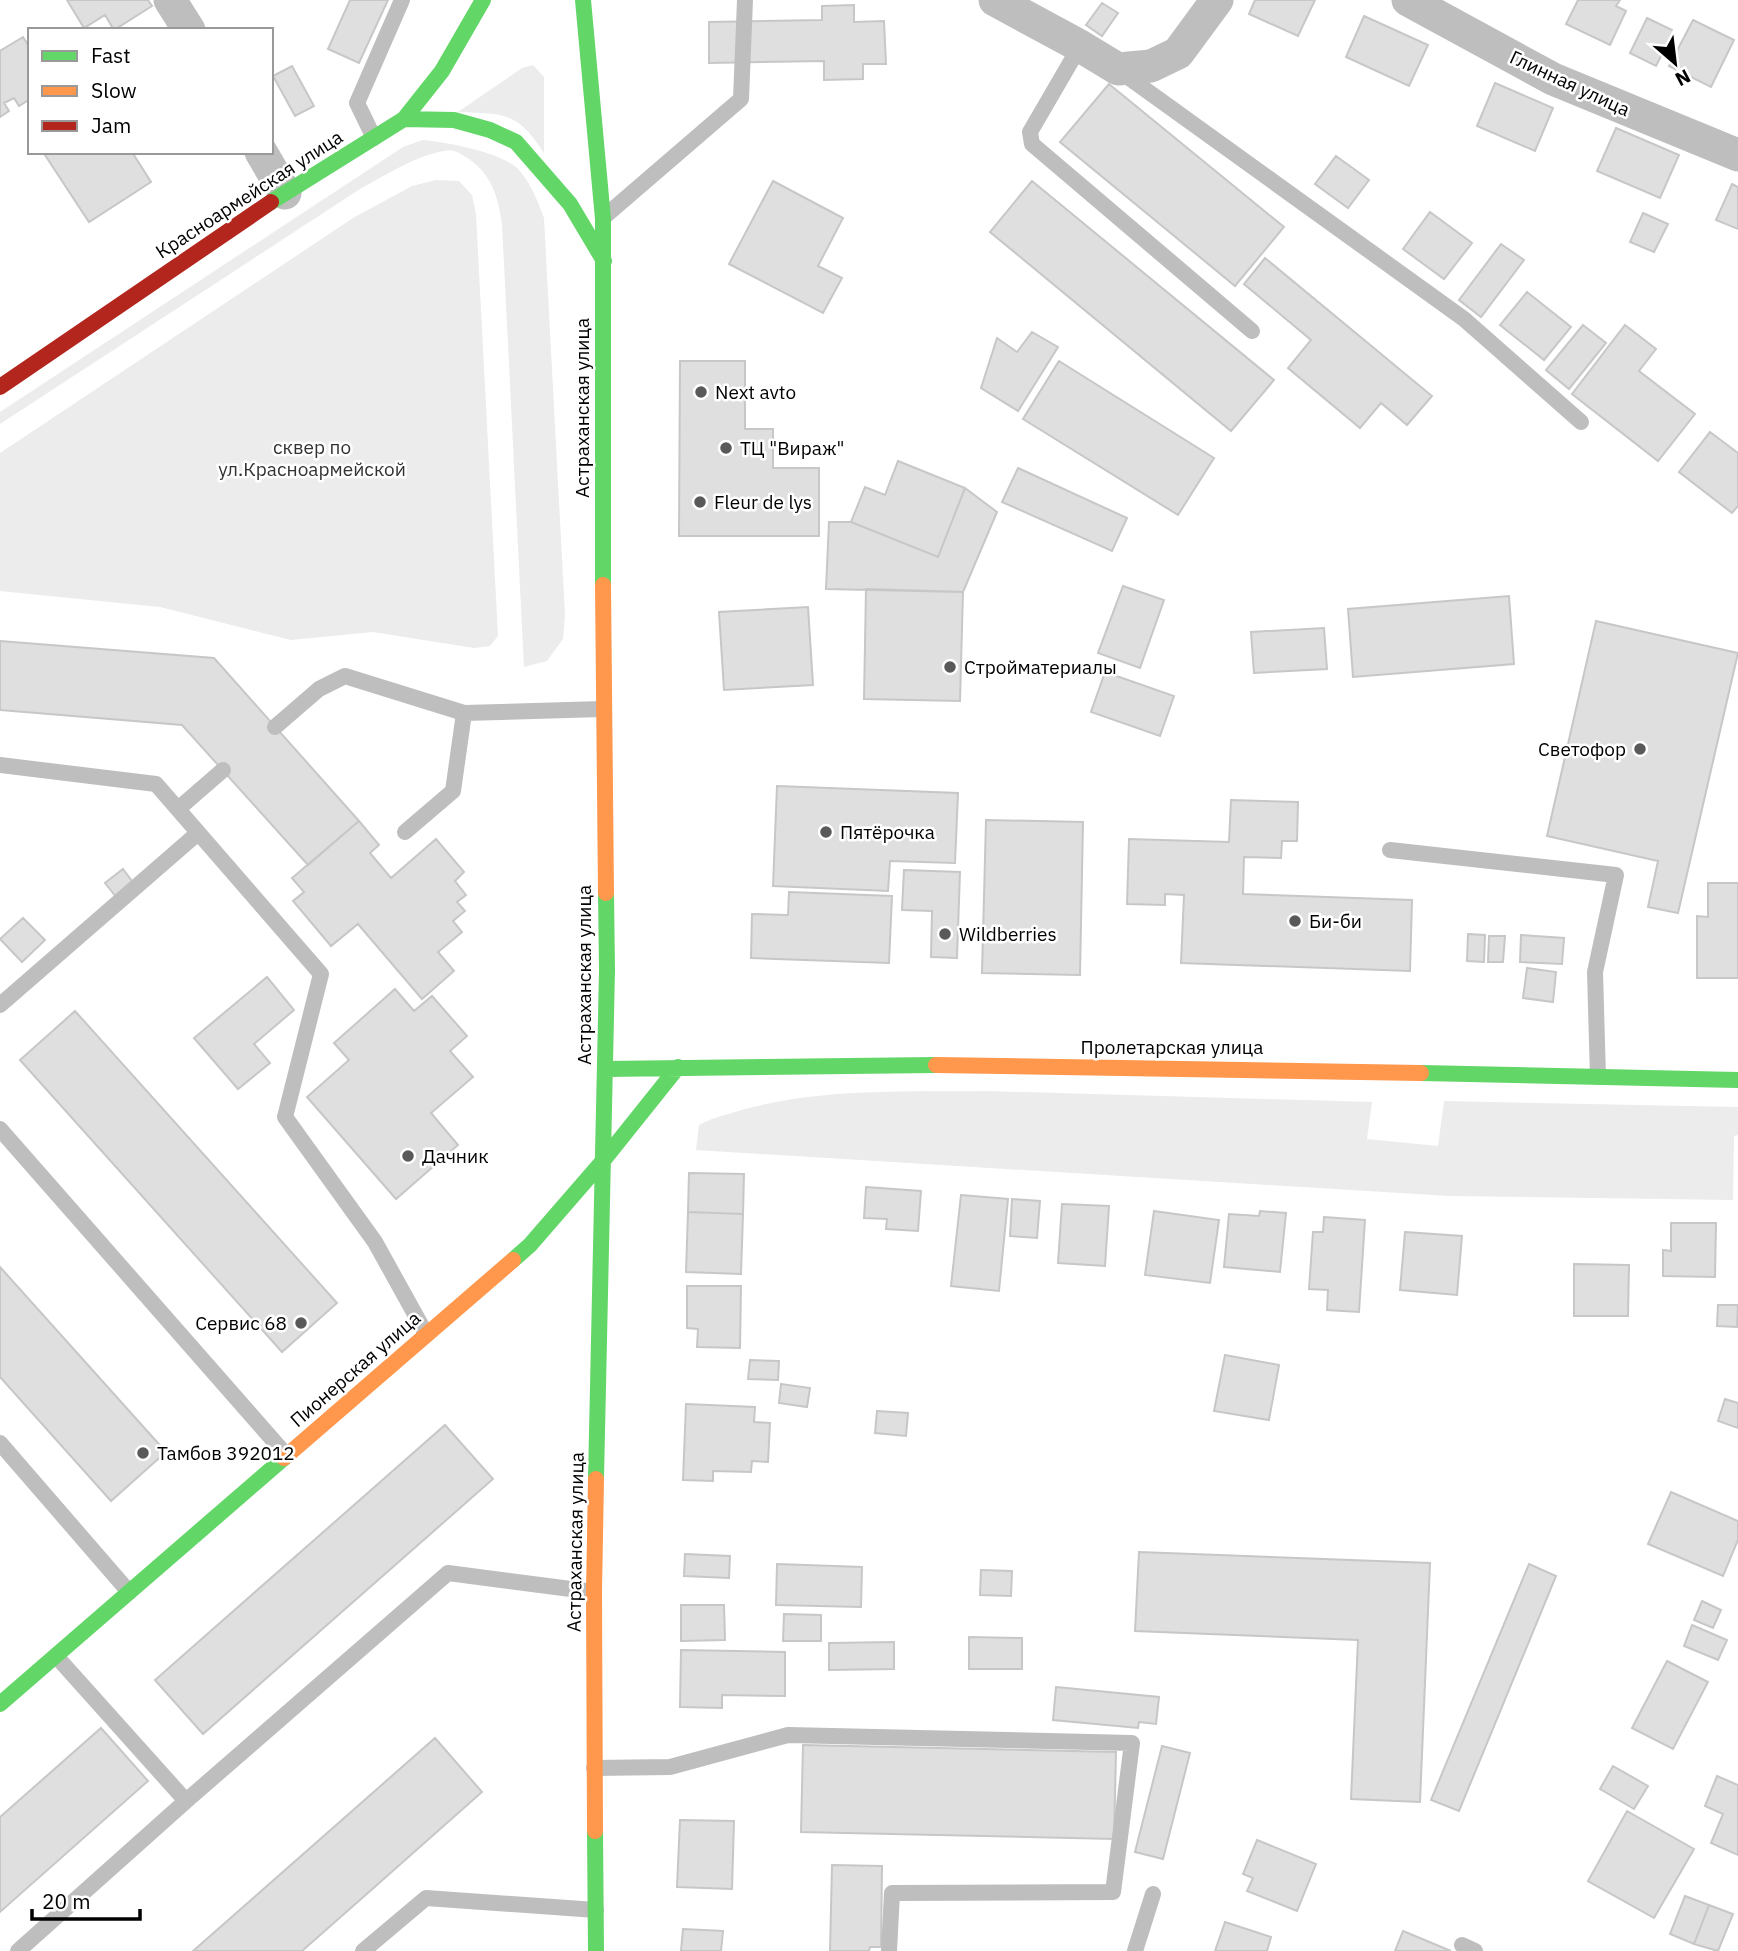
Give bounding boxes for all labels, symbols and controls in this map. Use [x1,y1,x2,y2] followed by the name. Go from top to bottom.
[28,28,273,154] legend
[1640,28,1710,98] north arrow
[91,41,131,69] text: Fast
[1506,45,1634,121] street label: Глинная улица
[1671,64,1695,92] text: N
[91,76,137,104] text: Slow
[91,111,131,139] text: Jam
[151,124,347,264] street label: Красноармейская улица
[570,318,594,498] street label: Астраханская улица
[715,380,796,404] place label: Next avto
[693,384,709,400] marker: Next avto
[218,435,406,481] park label: сквер по ул.Красноармейской
[740,436,845,460] place label: ТЦ "Вираж"
[718,440,734,456] marker: ТЦ "Вираж"
[714,490,812,514] place label: Fleur de lys
[692,494,708,510] marker: Fleur de lys
[964,655,1117,679] place label: Стройматериалы
[942,659,958,675] marker: Стройматериалы
[1538,737,1626,761] place label: Светофор
[1632,741,1648,757] marker: Светофор
[840,820,935,844] place label: Пятёрочка
[818,824,834,840] marker: Пятёрочка
[572,885,596,1065] street label: Астраханская улица
[1309,909,1362,933] place label: Би-би
[1287,913,1303,929] marker: Би-би
[959,922,1057,946] place label: Wildberries
[937,926,953,942] marker: Wildberries
[1081,1035,1263,1059] street label: Пролетарская улица
[422,1144,489,1168] place label: Дачник
[400,1148,416,1164] marker: Дачник
[285,1306,425,1432] street label: Пионерская улица
[195,1311,287,1335] place label: Сервис 68
[293,1315,309,1331] marker: Сервис 68
[157,1441,295,1465] place label: Тамбов 392012
[135,1445,151,1461] marker: Тамбов 392012
[561,1452,589,1632] street label: Астраханская улица
[32,1878,140,1922] scale bar
[42,1887,91,1915] text: 20 m

